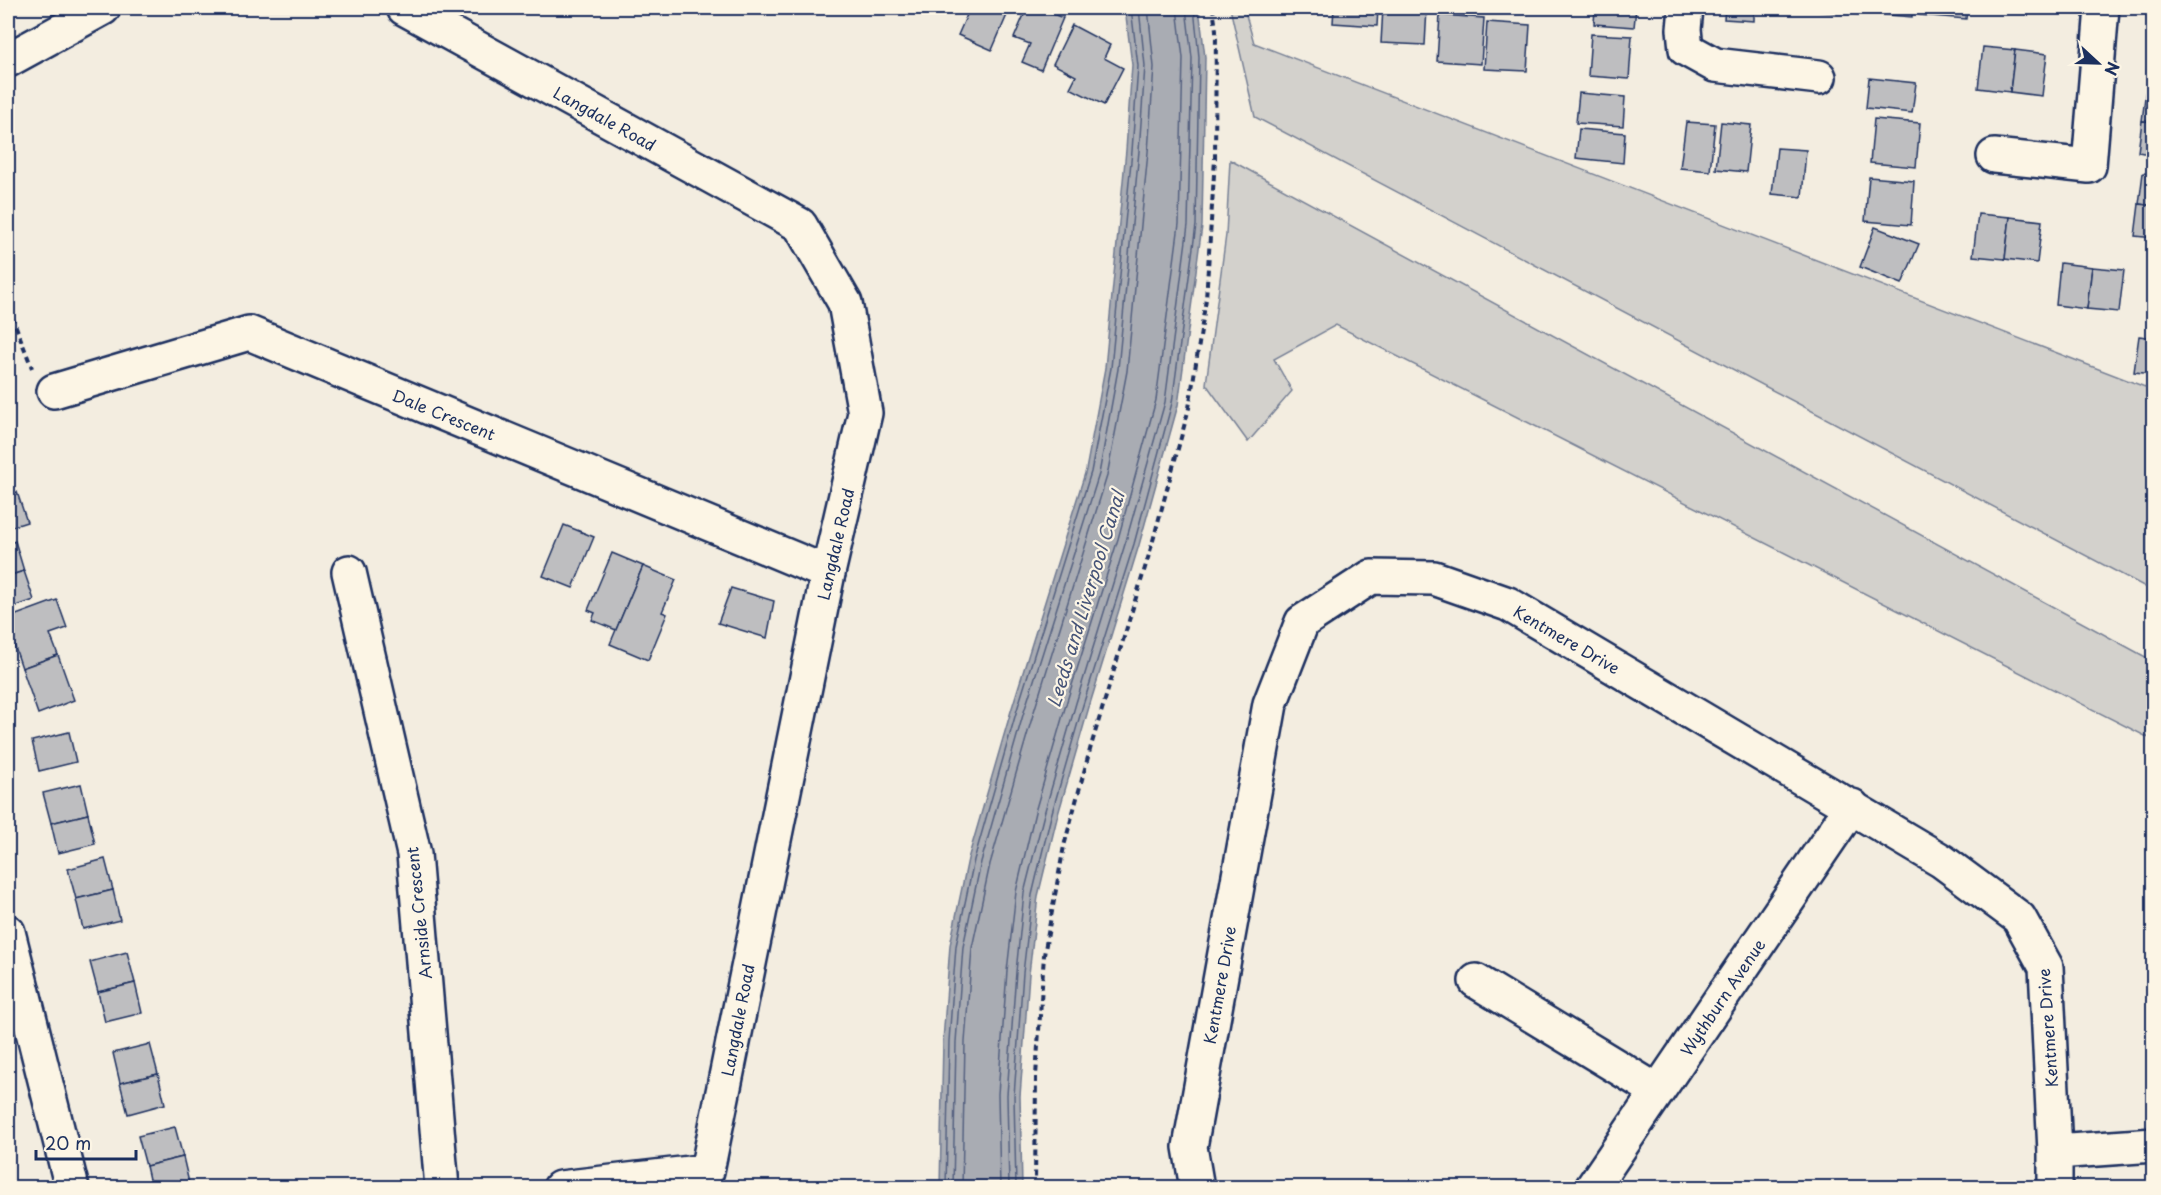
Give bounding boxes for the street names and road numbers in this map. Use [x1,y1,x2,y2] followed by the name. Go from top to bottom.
[549,80,661,156] street label: Langdale Road
[389,382,499,446] street label: Dale Crescent
[810,486,860,602] street label: Langdale Road
[1509,599,1625,679] street label: Kentmere Drive
[399,845,437,980] street label: Arnside Crescent
[1197,924,1241,1046] street label: Kentmere Drive
[1674,933,1770,1060] street label: Wythburn Avenue
[714,962,760,1078] street label: Langdale Road
[2031,968,2063,1088] street label: Kentmere Drive

